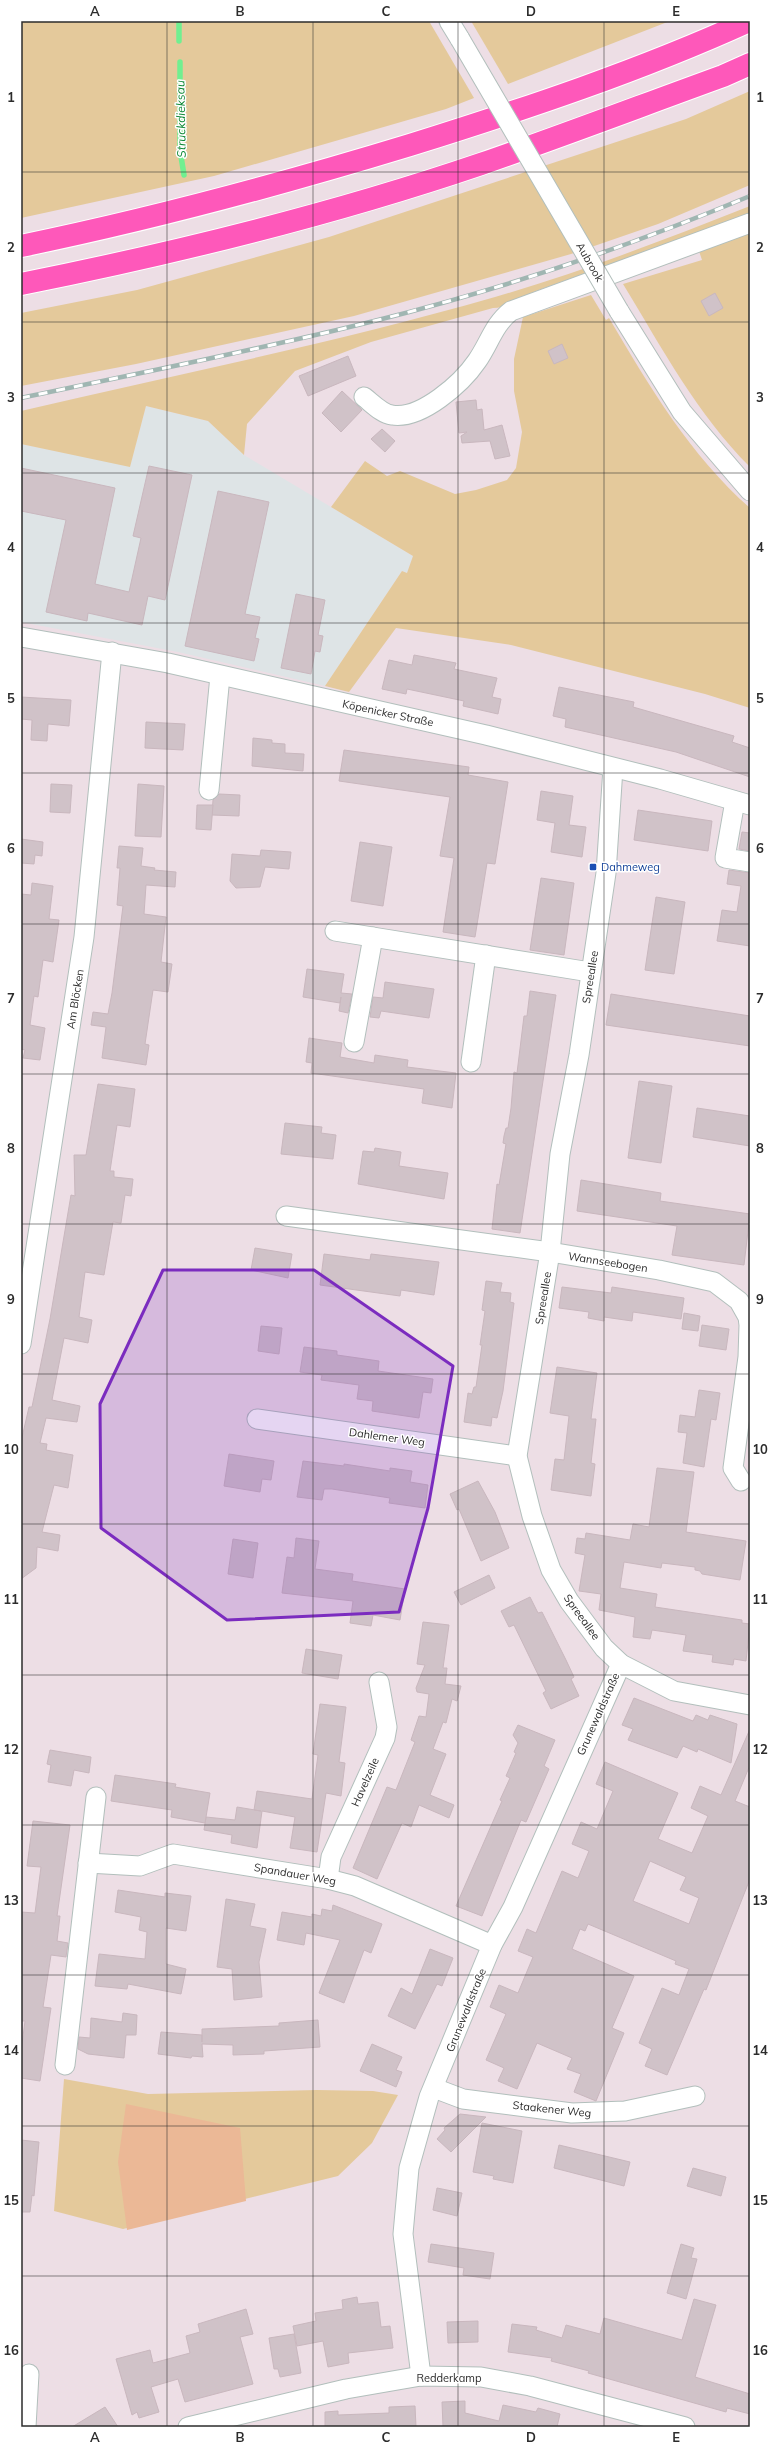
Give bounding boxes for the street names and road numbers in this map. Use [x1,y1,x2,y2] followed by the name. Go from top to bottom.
[573,240,607,284] street label: Aubrook
[341,697,435,729] street label: Köpenicker Straße
[579,950,601,1004] street label: Spreeallee
[63,968,87,1030] street label: Am Blöcken
[567,1249,649,1275] street label: Wannseebogen
[532,1271,554,1325] street label: Spreeallee
[348,1425,426,1449] street label: Dahlemer Weg
[561,1591,603,1643] street label: Spreeallee
[574,1671,622,1757] street label: Grunewaldstraße
[348,1755,382,1809] street label: Havelzeile
[253,1860,337,1888] street label: Spandauer Weg
[443,1966,489,2054] street label: Grunewaldstraße
[512,2098,592,2120] street label: Staakener Weg
[416,2371,482,2385] street label: Redderkamp

